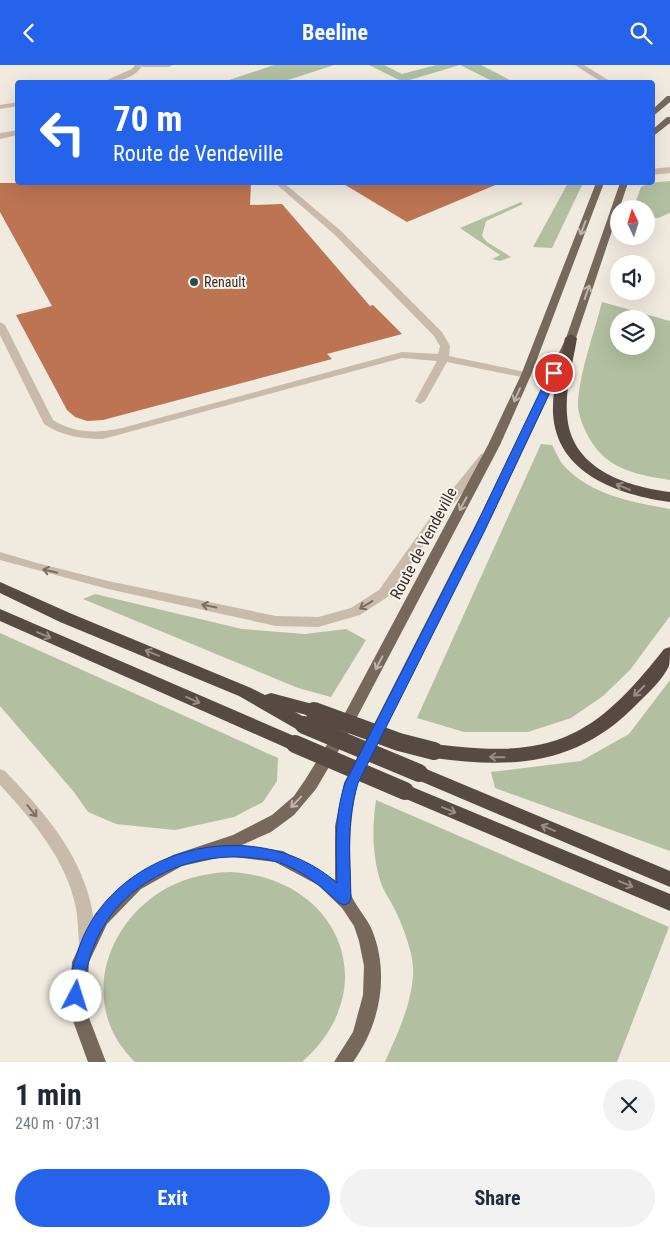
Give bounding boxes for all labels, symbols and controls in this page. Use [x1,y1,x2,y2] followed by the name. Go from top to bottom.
[15,19,43,47] icon: back
[627,19,655,47] icon: search
[302,20,368,45] text: Beeline
[113,99,182,140] text: 70 m
[30,100,95,165] icon: left
[113,141,283,166] text: Route de Vendeville
[610,200,655,245] north arrow
[610,200,655,355] map controls
[578,220,587,235] one-way arrow
[610,255,655,300] button: sound
[204,274,246,290] place label: Renault
[188,276,200,288] marker: Renault
[582,284,592,300] one-way arrow
[610,310,655,355] button: layers
[533,352,575,394] pin
[540,359,568,387] icon: arrive
[511,387,521,402] one-way arrow
[615,482,631,491] one-way arrow
[386,484,461,602] street label: Route de Vendeville
[458,496,468,511] one-way arrow
[43,566,59,575] one-way arrow
[201,601,217,610] one-way arrow
[360,601,374,611] one-way arrow
[36,631,51,641] one-way arrow
[145,648,160,658] one-way arrow
[374,655,383,670] one-way arrow
[633,685,645,697] one-way arrow
[185,695,200,705] one-way arrow
[489,752,506,762] one-way arrow
[290,796,302,808] one-way arrow
[27,805,38,818] one-way arrow
[442,806,457,815] one-way arrow
[541,822,556,832] one-way arrow
[618,880,633,890] one-way arrow
[49,969,101,1021] position arrow
[15,1077,82,1112] text: 1 min
[603,1079,655,1131] button: close
[15,1114,101,1133] text: 240 m · 07:31
[15,1169,330,1227] button: Exit
[340,1169,655,1227] button: Share

